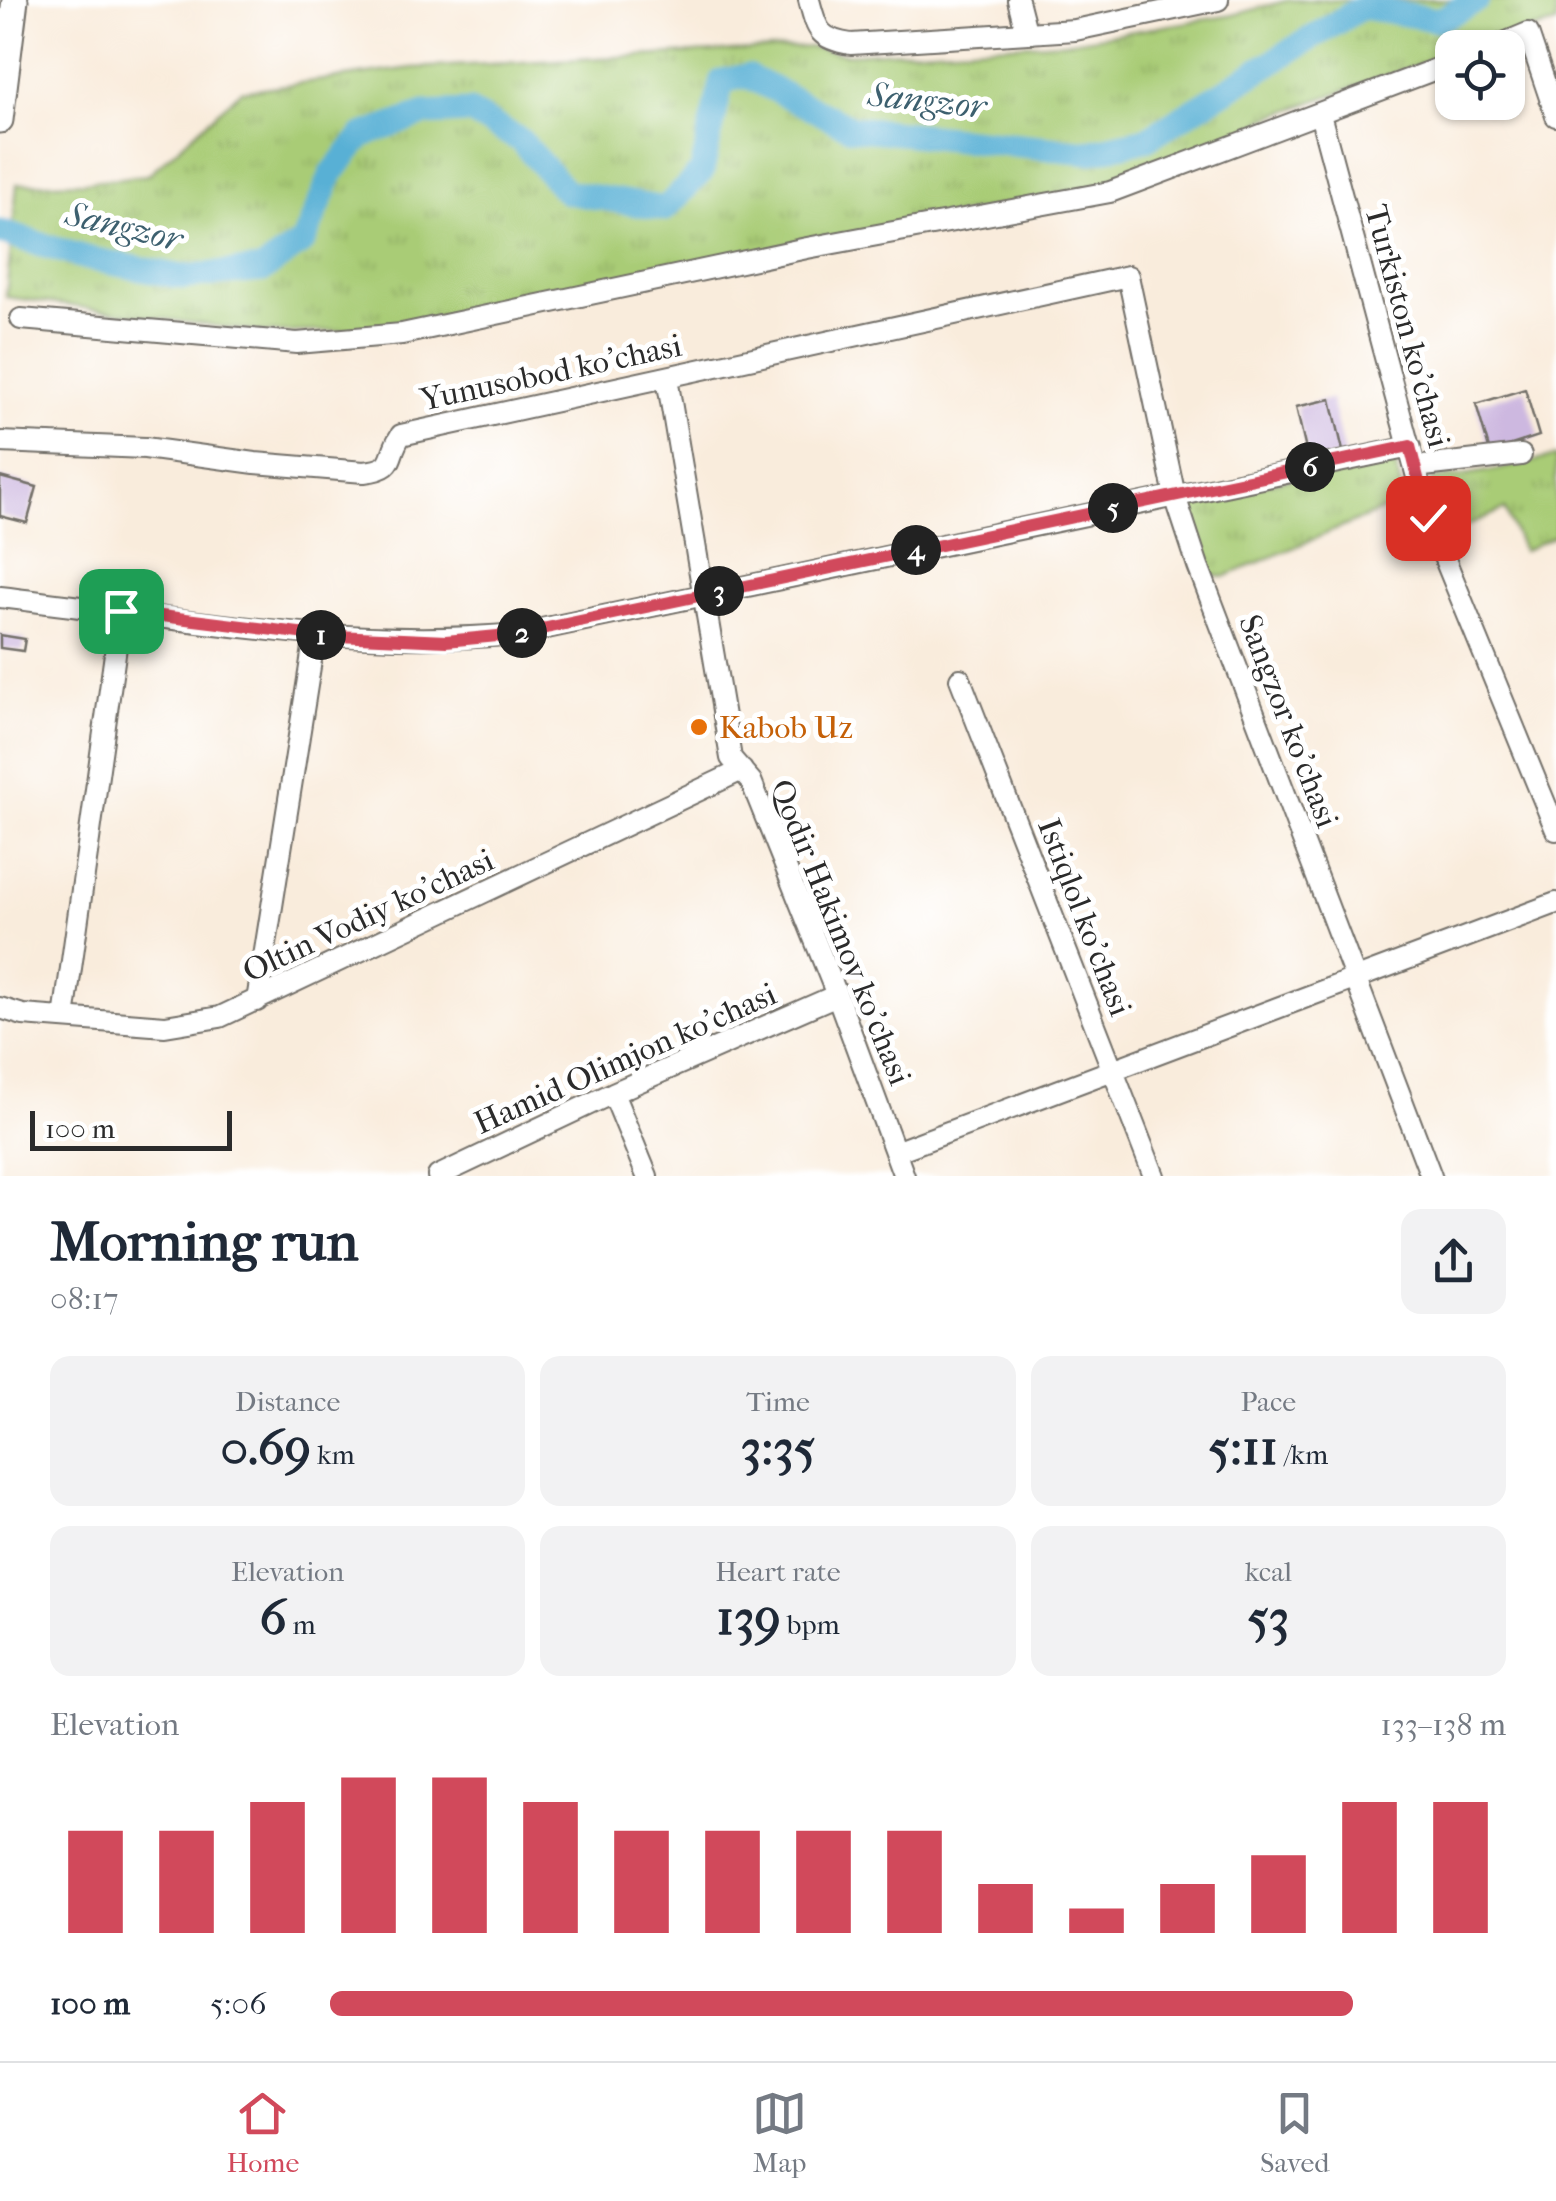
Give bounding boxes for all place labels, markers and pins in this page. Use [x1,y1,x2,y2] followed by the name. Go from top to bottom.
[1285,442,1335,492] pin: 6
[1386,476,1471,561] pin
[1088,483,1138,533] pin: 5
[891,525,941,575] pin: 4
[694,566,744,616] pin: 3
[79,569,164,654] pin
[497,608,547,658] pin: 2
[296,610,346,660] pin: 1
[719,709,853,746] place label: Kabob Uz
[688,716,710,738] marker: Kabob Uz

